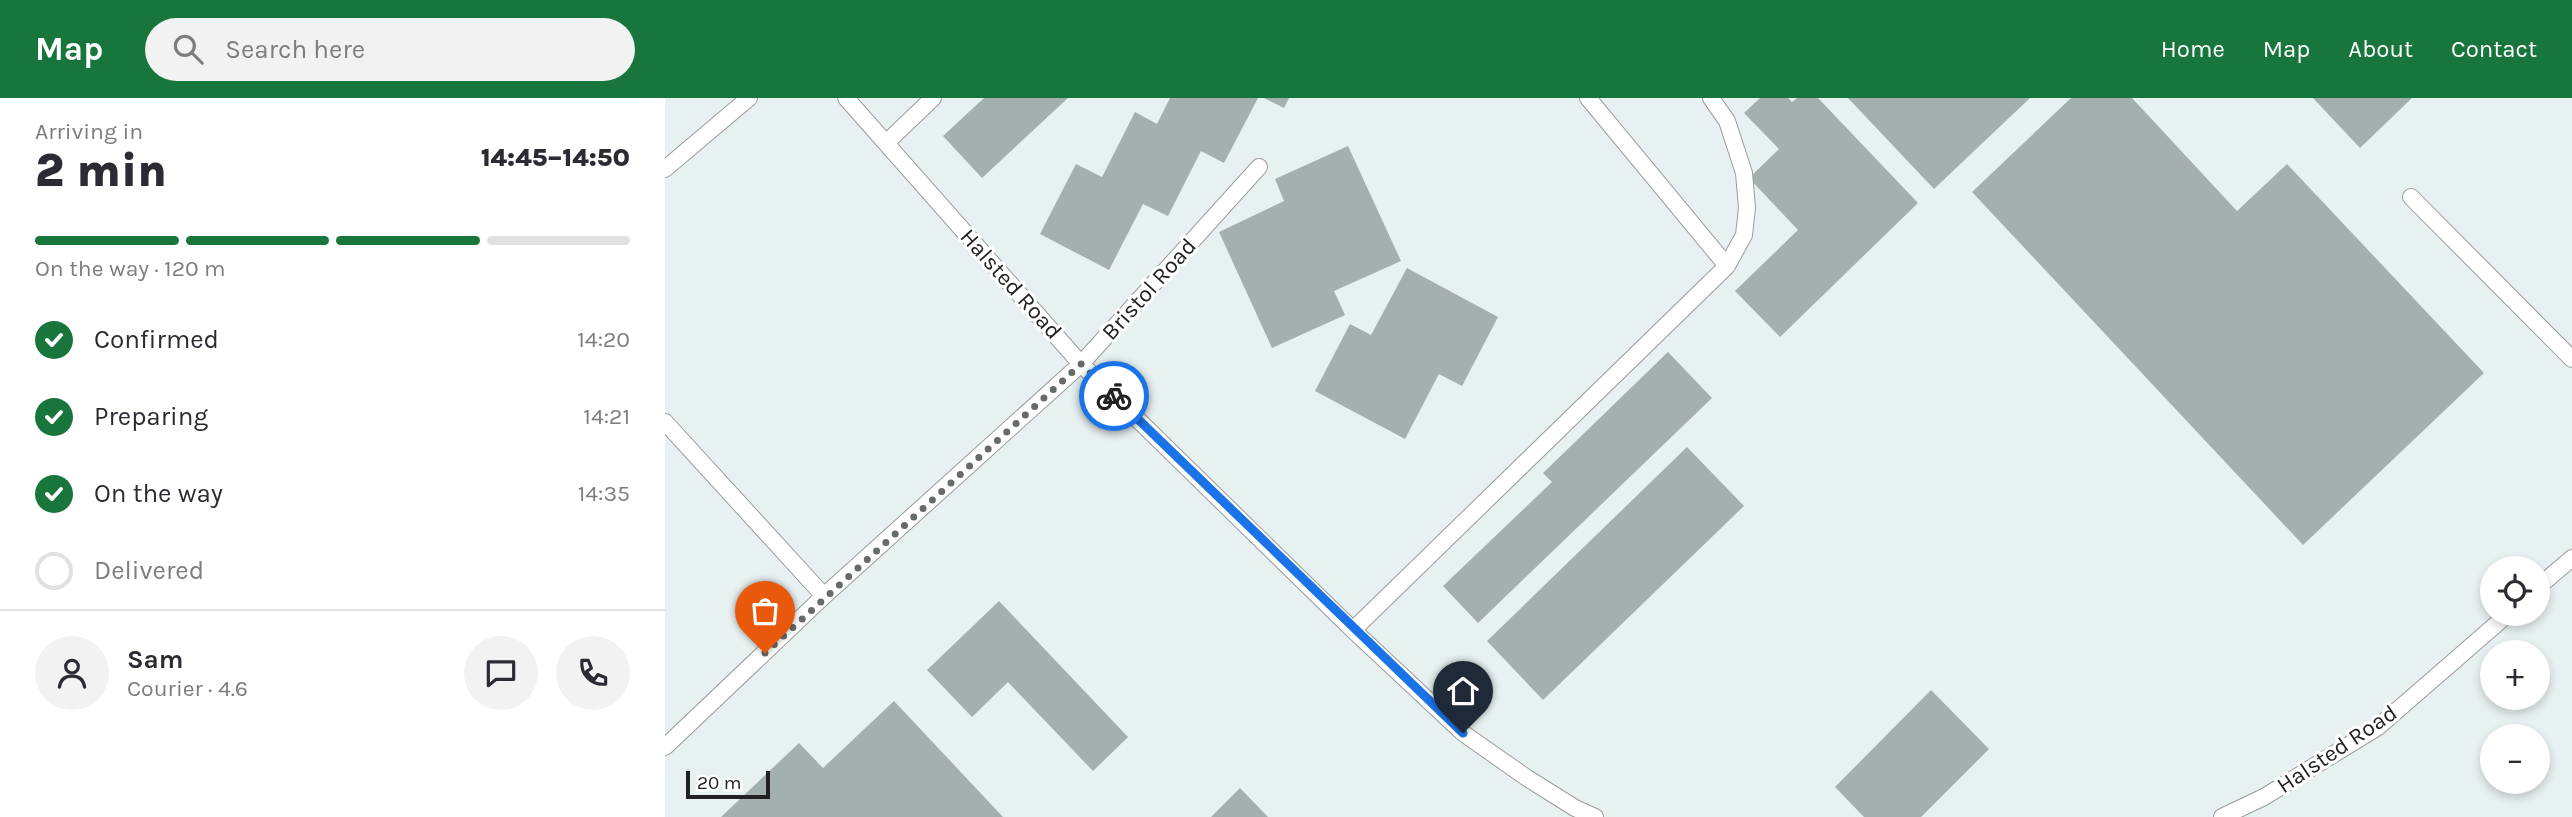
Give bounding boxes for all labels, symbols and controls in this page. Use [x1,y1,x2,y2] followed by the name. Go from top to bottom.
[145,18,635,81] search box
[35,30,103,68] text: Map
[169,30,207,68] icon: search
[225,34,365,65] text: Search here
[2161,35,2225,63] text: Home
[2263,35,2310,63] text: Map
[2348,35,2413,63] text: About
[2451,35,2537,63] text: Contact
[35,118,143,145] text: Arriving in
[481,142,630,173] text: 14:45–14:50
[35,144,167,198] text: 2 min
[954,223,1068,345] street label: Halsted Road
[1096,233,1202,345] street label: Bristol Road
[35,255,226,282] text: On the way · 120 m
[35,321,73,359] icon: check
[94,324,219,355] text: Confirmed
[577,326,630,353] text: 14:20
[1079,361,1149,431] courier
[1095,377,1133,415] icon: bike
[35,398,73,436] icon: check
[94,401,208,432] text: Preparing
[583,403,630,430] text: 14:21
[35,475,73,513] icon: check
[94,478,223,509] text: On the way
[578,480,630,507] text: 14:35
[94,555,204,586] text: Delivered
[2480,556,2550,794] map controls
[2480,556,2550,626] button: locate
[735,581,795,653] pin
[746,592,784,630] icon: bag
[35,636,109,710] button: person
[464,636,538,710] button: chat
[556,636,630,710] button: phone
[2480,640,2550,710] button: +
[127,644,183,675] text: Sam
[1433,661,1493,733] pin
[1444,672,1482,710] icon: home
[127,675,248,702] text: Courier · 4.6
[2272,699,2402,799] street label: Halsted Road
[2480,724,2550,794] button: −
[686,768,770,800] scale bar
[697,772,742,794] text: 20 m

